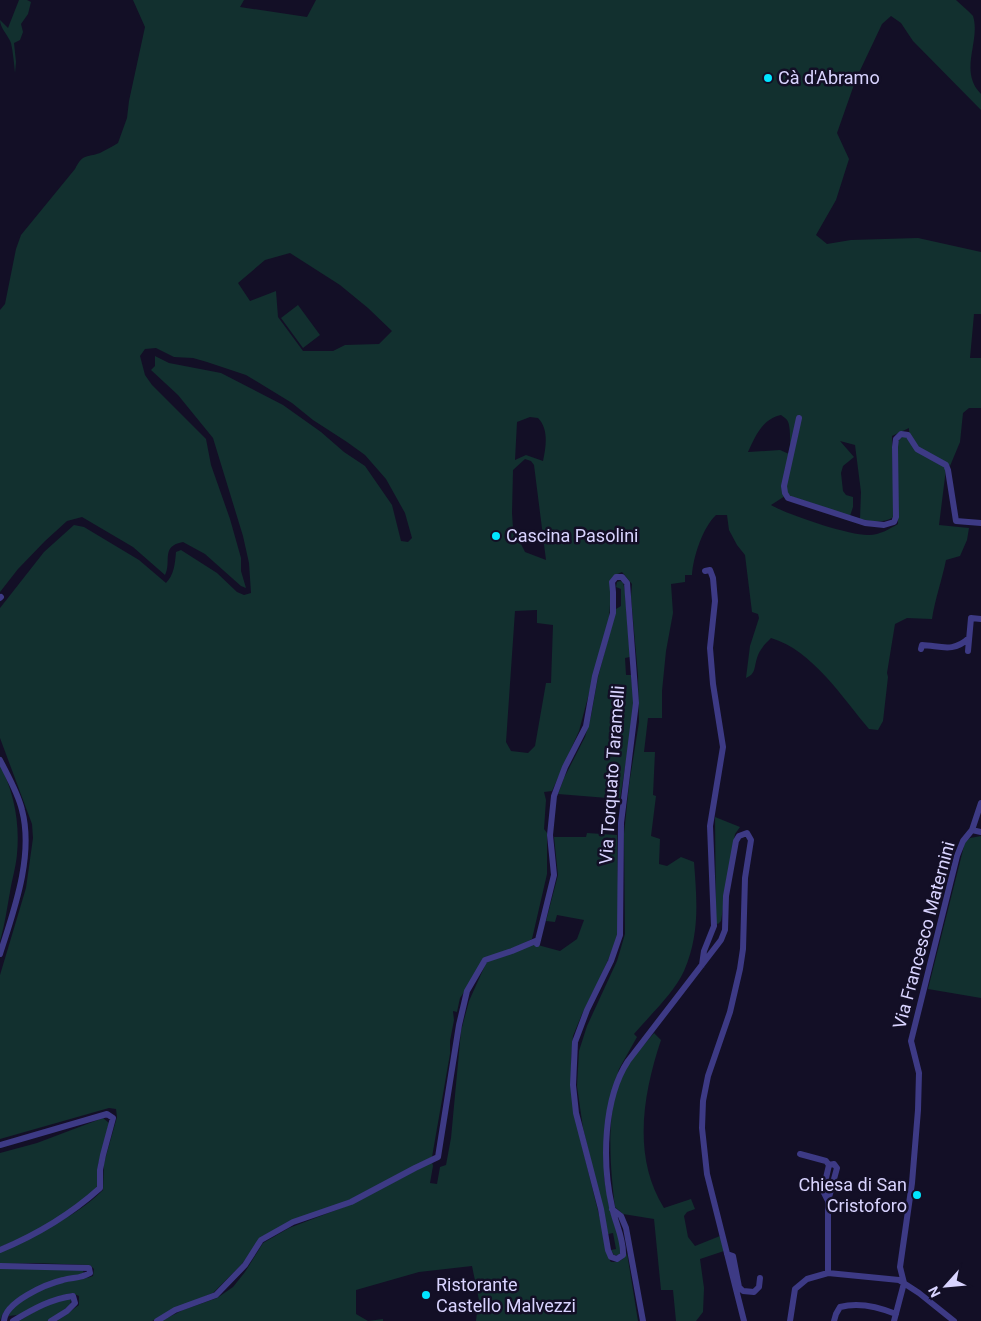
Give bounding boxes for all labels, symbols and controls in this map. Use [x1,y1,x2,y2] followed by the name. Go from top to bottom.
[778,67,880,88] place label: Cà d'Abramo
[762,72,774,84] marker: Cà d'Abramo
[506,525,638,546] place label: Cascina Pasolini
[490,530,502,542] marker: Cascina Pasolini
[595,685,628,865] street label: Via Torquato Taramelli
[888,839,959,1031] street label: Via Francesco Maternini
[798,1174,907,1216] place label: Chiesa di San Cristoforo
[911,1189,923,1201] marker: Chiesa di San Cristoforo
[921,1261,971,1311] north arrow
[436,1274,576,1316] place label: Ristorante Castello Malvezzi
[925,1284,944,1300] text: N
[420,1289,432,1301] marker: Ristorante Castello Malvezzi

